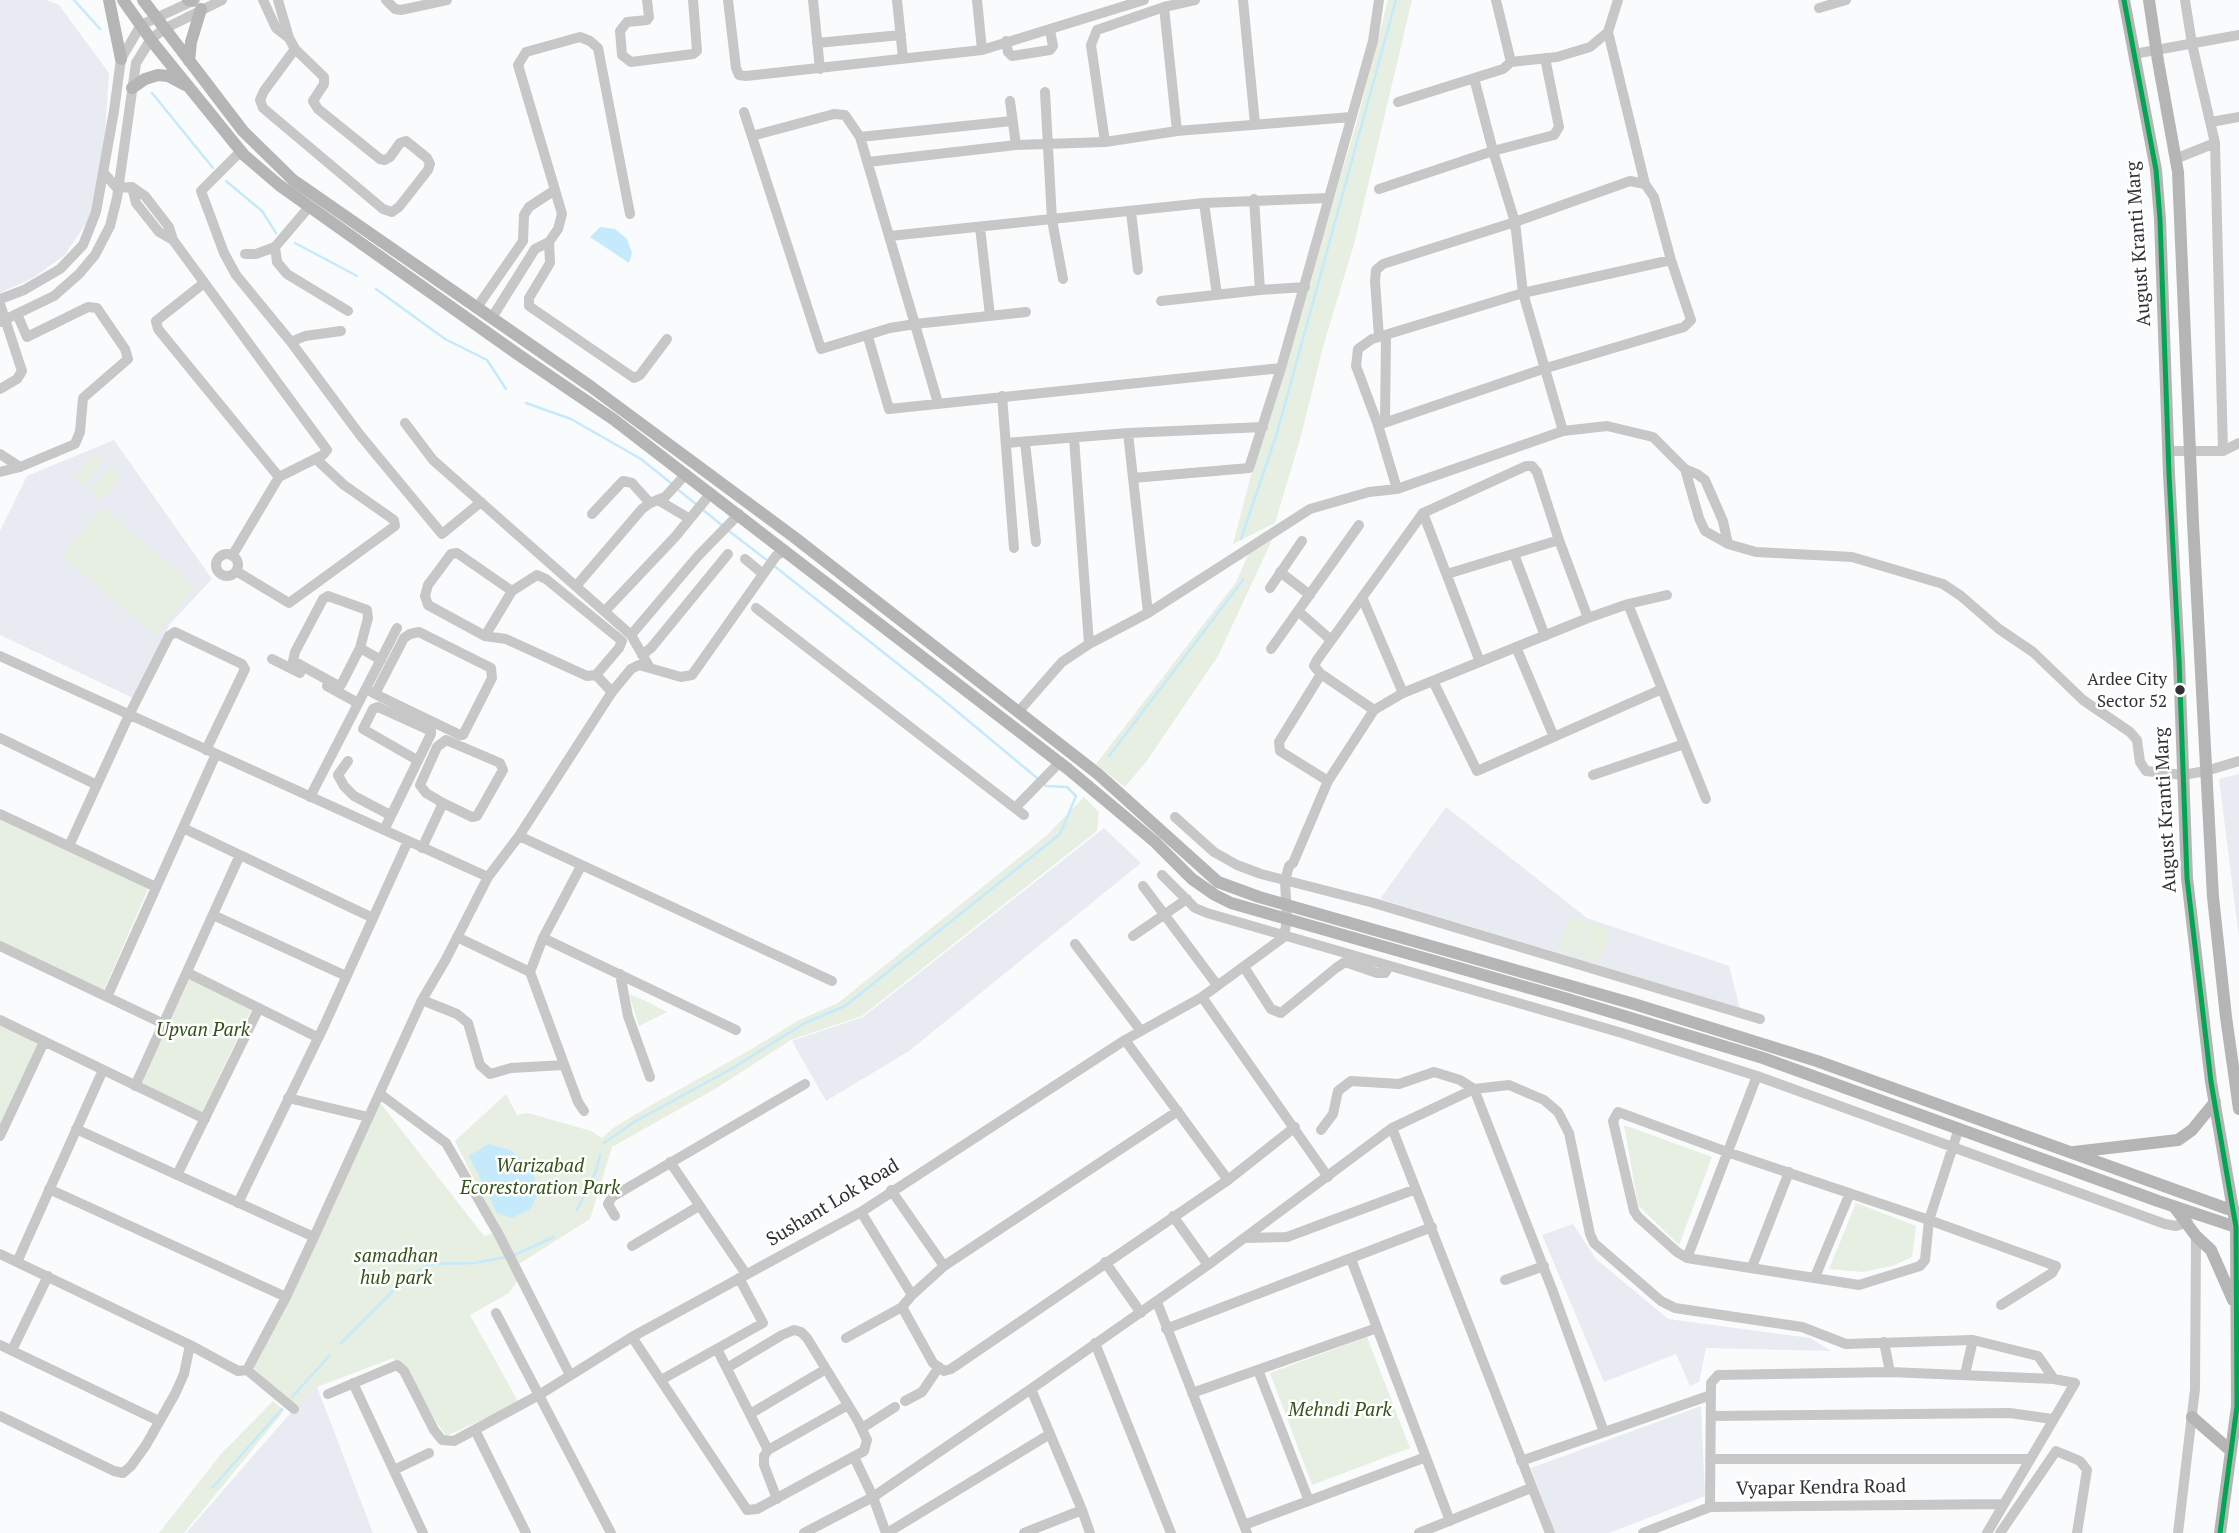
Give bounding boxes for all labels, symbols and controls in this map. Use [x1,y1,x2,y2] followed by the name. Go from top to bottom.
[2122,160,2156,328] street label: August Kranti Marg
[2087,670,2167,710] place label: Ardee City Sector 52
[2173,683,2187,697] marker: Ardee City Sector 52
[2150,727,2182,893] street label: August Kranti Marg
[156,1020,250,1042] park label: Upvan Park
[763,1154,903,1252] street label: Sushant Lok Road
[460,1156,620,1200] park label: Warizabad Ecorestoration Park
[354,1246,438,1290] park label: samadhan hub park
[1288,1400,1392,1422] park label: Mehndi Park
[1736,1475,1906,1501] street label: Vyapar Kendra Road

